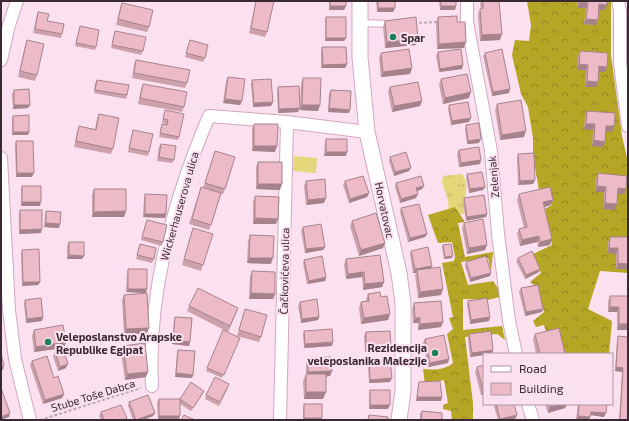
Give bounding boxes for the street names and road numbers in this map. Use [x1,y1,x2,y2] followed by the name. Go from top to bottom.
[157,150,201,262] street label: Wickerhauserova ulica
[485,155,502,199] street label: Zelenjak
[373,181,397,239] street label: Horvatovac
[277,227,291,315] street label: Čačkovićeva ulica
[49,376,137,414] street label: Stube Toše Dabca

